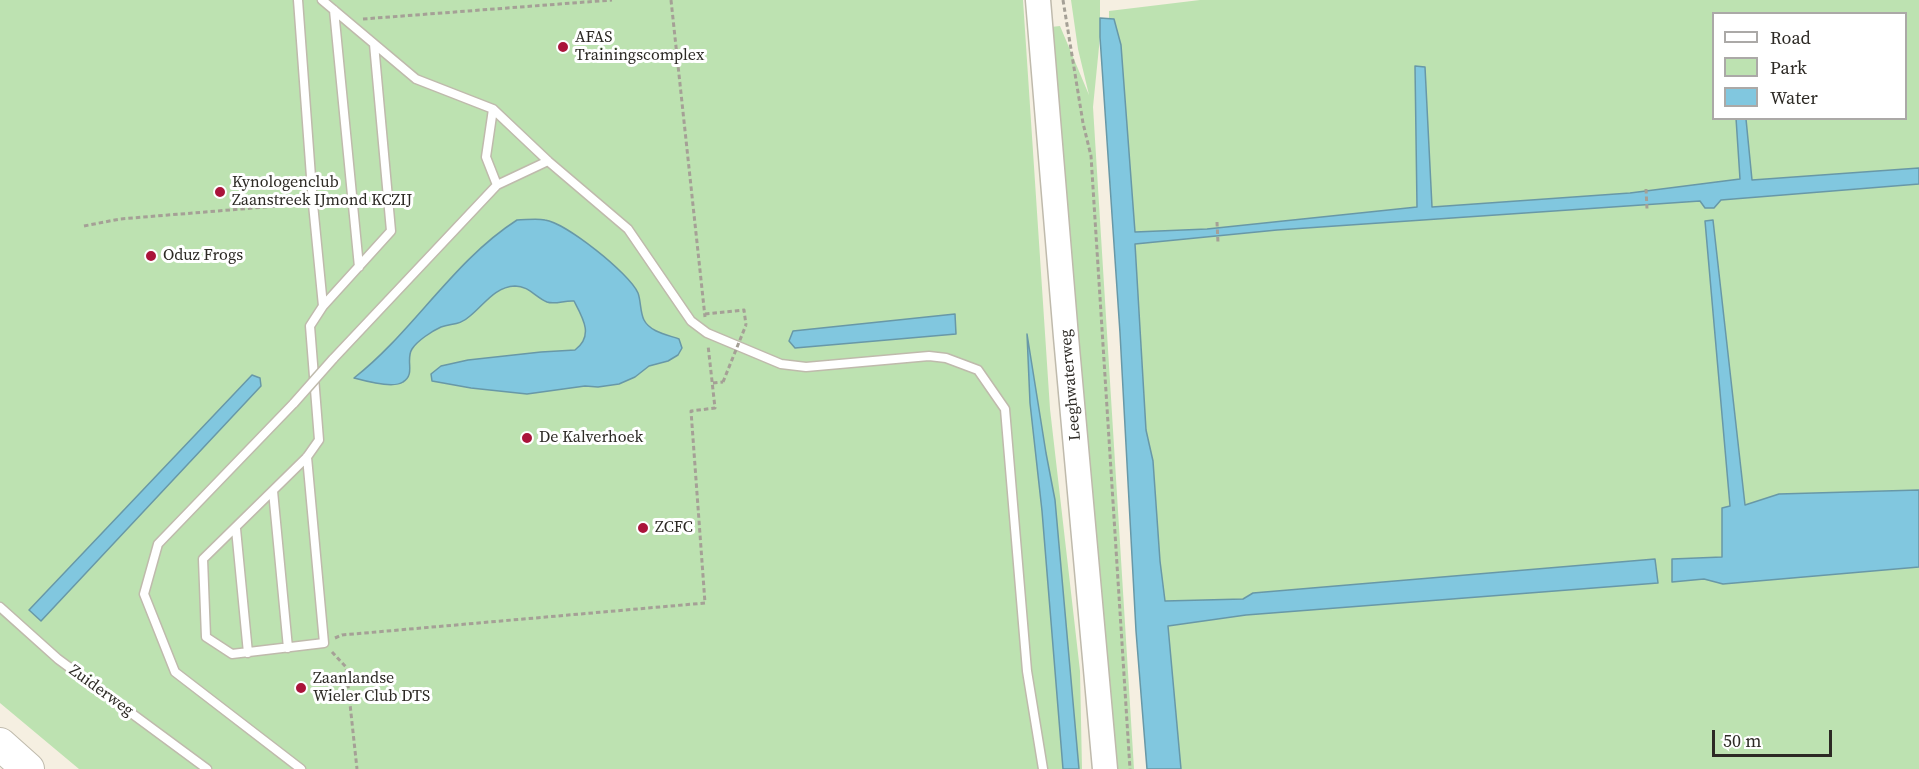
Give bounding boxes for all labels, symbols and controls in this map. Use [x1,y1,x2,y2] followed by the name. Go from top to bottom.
[1712,12,1907,120] legend
[1770,25,1811,50] text: Road
[575,28,704,66] place label: AFAS Trainingscomplex
[556,40,570,54] marker: AFAS Trainingscomplex
[1770,55,1807,80] text: Park
[1770,85,1818,110] text: Water
[232,173,412,211] place label: Kynologenclub Zaanstreek IJmond KCZIJ
[213,185,227,199] marker: Kynologenclub Zaanstreek IJmond KCZIJ
[163,246,243,266] place label: Oduz Frogs
[144,249,158,263] marker: Oduz Frogs
[1057,328,1085,442] street label: Leeghwaterweg
[539,428,643,448] place label: De Kalverhoek
[520,431,534,445] marker: De Kalverhoek
[655,518,693,538] place label: ZCFC
[636,521,650,535] marker: ZCFC
[65,661,137,721] street label: Zuiderweg
[313,669,430,707] place label: Zaanlandse Wieler Club DTS
[294,681,308,695] marker: Zaanlandse Wieler Club DTS
[1715,718,1835,756] scale bar
[1723,728,1761,753] text: 50 m

